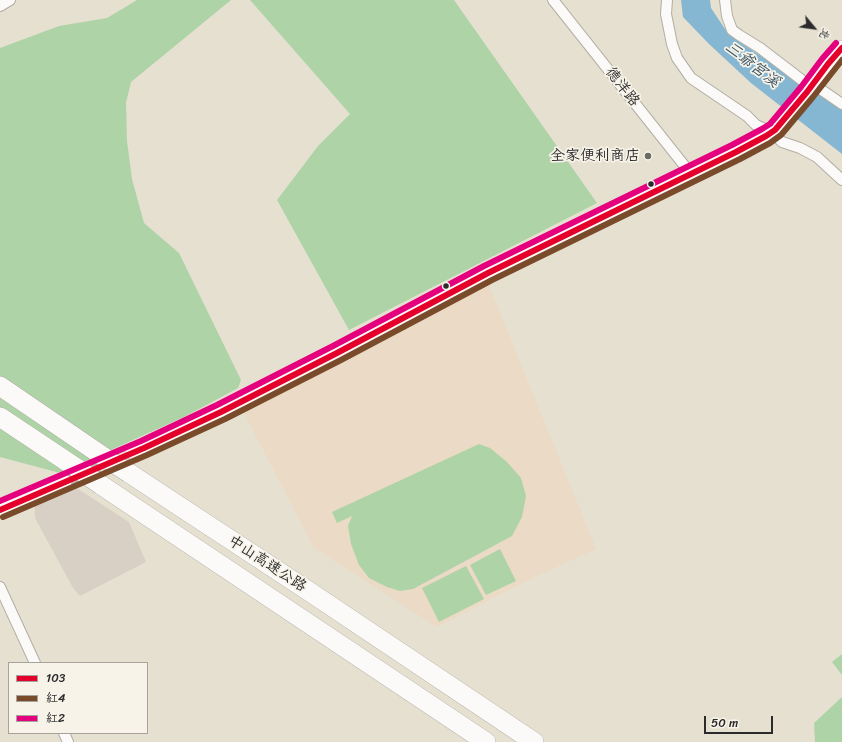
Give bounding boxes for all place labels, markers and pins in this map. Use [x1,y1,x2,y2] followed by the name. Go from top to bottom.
[550,147,640,165] place label: 全家便利商店
[643,151,653,161] marker: 全家便利商店
[646,179,656,189] unlabelled marker
[441,281,451,291] unlabelled marker

